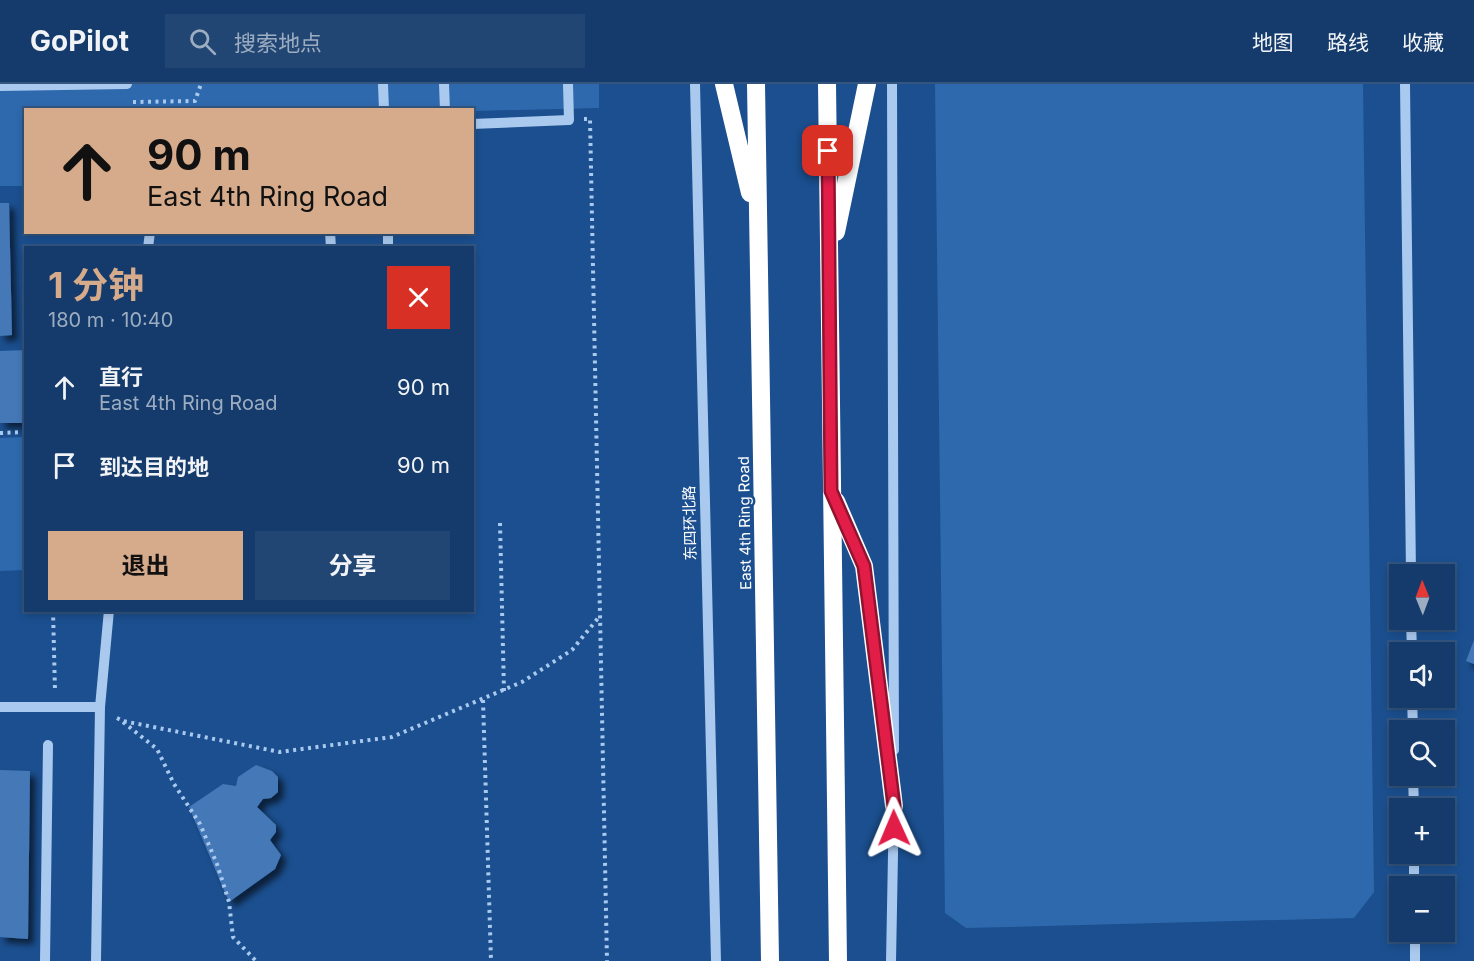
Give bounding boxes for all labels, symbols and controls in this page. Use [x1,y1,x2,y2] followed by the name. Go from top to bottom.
[165,14,585,68] search box
[30,24,129,58] text: GoPilot
[186,25,219,58] icon: search
[234,30,322,56] text: 搜索地点
[1252,30,1294,55] text: 地图
[1327,30,1369,55] text: 路线
[1402,30,1444,55] text: 收藏
[802,125,853,176] pin
[147,129,251,180] text: 90 m
[48,132,126,210] icon: ahead
[811,134,844,167] icon: arrive
[147,180,388,213] text: East 4th Ring Road
[48,263,144,307] text: 1 分钟
[387,266,450,329] button: close
[48,308,173,332] text: 180 m · 10:40
[99,364,143,390] text: 直行
[48,371,81,404] icon: ahead
[397,374,450,400] text: 90 m
[99,391,278,415] text: East 4th Ring Road
[48,449,81,482] icon: arrive
[397,452,450,478] text: 90 m
[99,454,209,480] text: 到达目的地
[734,456,755,590] street label: East 4th Ring Road
[679,485,700,561] street label: 东四环北路
[48,531,243,600] button: 退出
[255,531,450,600] button: 分享
[1389,564,1455,630] north arrow
[1389,564,1455,942] map controls
[1389,642,1455,708] button: sound
[1389,720,1455,786] button: search
[862,796,926,860] position arrow
[1389,798,1455,864] button: +
[1389,876,1455,942] button: −

